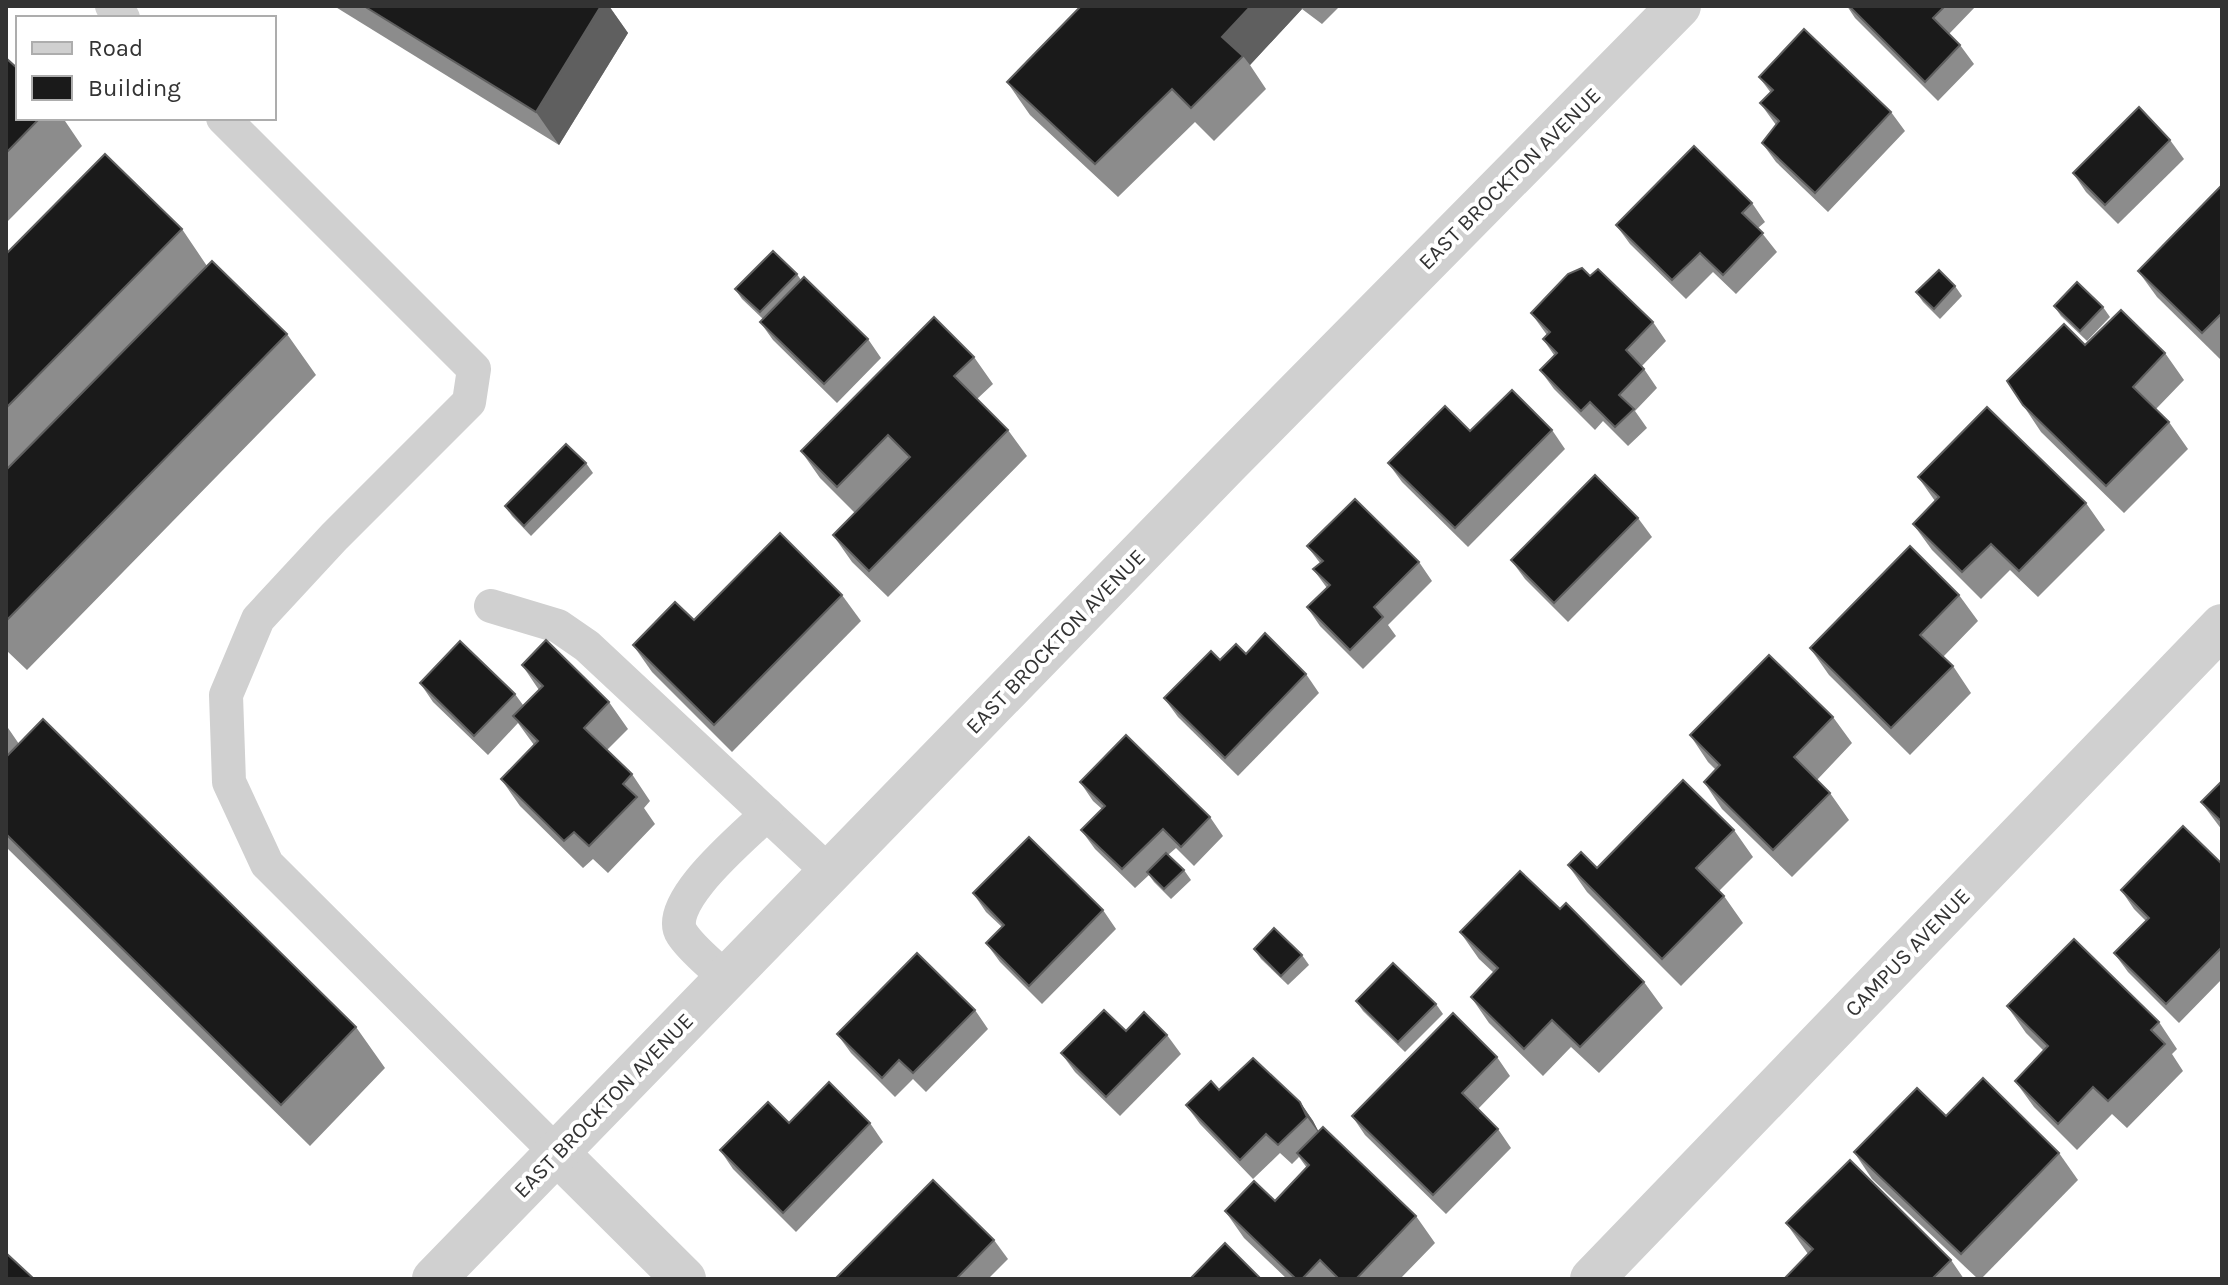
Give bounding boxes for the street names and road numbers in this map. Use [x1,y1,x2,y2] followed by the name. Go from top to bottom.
[1413,82,1606,275] street label: EAST BROCKTON AVENUE
[961,544,1151,739] street label: EAST BROCKTON AVENUE
[1840,883,1976,1022] street label: CAMPUS AVENUE
[509,1008,699,1203] street label: EAST BROCKTON AVENUE

